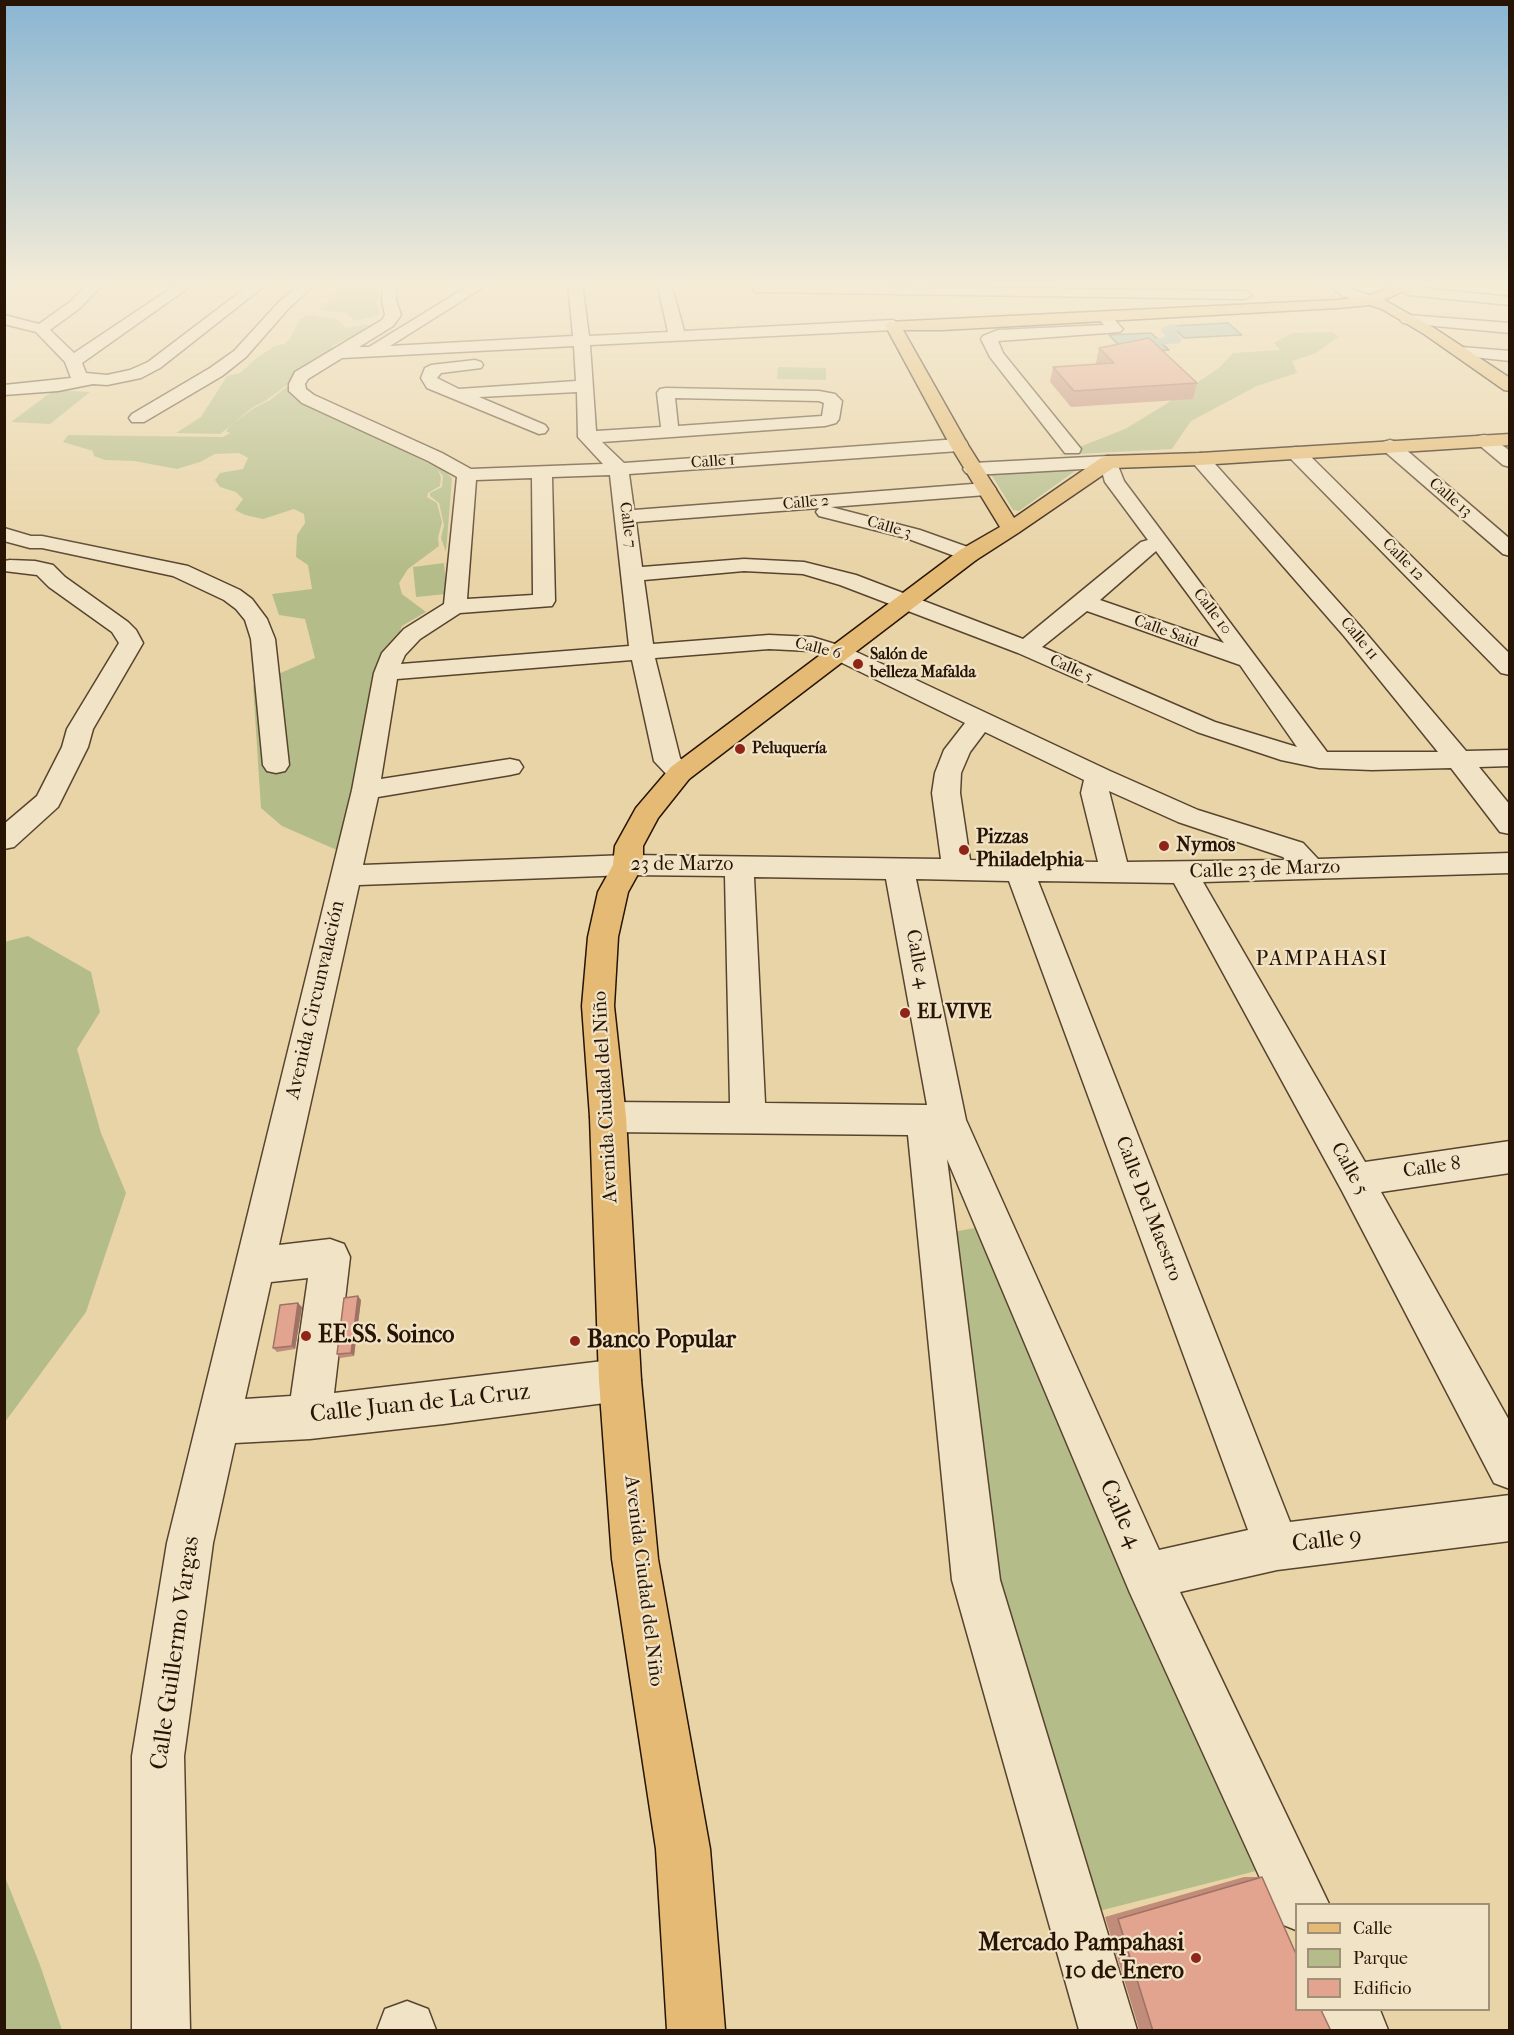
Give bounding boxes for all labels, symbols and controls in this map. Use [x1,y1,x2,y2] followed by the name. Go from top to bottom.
[690,451,736,473] street label: Calle 1
[1425,474,1475,522] street label: Calle 13
[782,491,830,515] street label: Calle 2
[614,501,640,549] street label: Calle 7
[865,513,913,543] street label: Calle 3
[1378,535,1428,585] street label: Calle 12
[1188,585,1236,639] street label: Calle 10
[1131,611,1201,653] street label: Calle Said
[1336,614,1382,664] street label: Calle 11
[793,634,843,664] street label: Calle 6
[870,645,976,683] place label: Salón de belleza Mafalda
[1046,651,1096,687] street label: Calle 5
[851,657,865,671] marker: Salón de belleza Mafalda
[752,739,827,759] place label: Peluquería
[733,742,747,756] marker: Peluquería
[976,826,1083,873] place label: Pizzas Philadelphia
[1176,834,1235,858] place label: Nymos
[1157,839,1171,853] marker: Nymos
[957,843,971,857] marker: Pizzas Philadelphia
[631,853,733,877] street label: 23 de Marzo
[1189,855,1341,885] street label: Calle 23 de Marzo
[281,898,351,1102] street label: Avenida Circunvalación
[900,927,934,991] street label: Calle 4
[1255,947,1389,973] district label: PAMPAHASI
[588,990,624,1204] street label: Avenida Ciudad del Niño
[917,1001,992,1025] place label: EL VIVE
[898,1006,912,1020] marker: EL VIVE
[1109,1133,1187,1285] street label: Calle Del Maestro
[1325,1138,1373,1200] street label: Calle 5
[1402,1152,1462,1184] street label: Calle 8
[318,1322,455,1350] place label: EE.SS. Soinco
[587,1327,736,1355] place label: Banco Popular
[299,1329,313,1343] marker: EE.SS. Soinco
[568,1334,582,1348] marker: Banco Popular
[309,1378,531,1430] street label: Calle Juan de La Cruz
[618,1474,668,1688] street label: Avenida Ciudad del Niño
[1092,1475,1148,1553] street label: Calle 4
[1291,1522,1363,1560] street label: Calle 9
[145,1534,207,1772] street label: Calle Guillermo Vargas
[1295,1903,1490,2011] legend
[1353,1918,1392,1939] text: Calle
[978,1930,1184,1986] place label: Mercado Pampahasi 10 de Enero
[1353,1948,1408,1969] text: Parque
[1189,1951,1203,1965] marker: Mercado Pampahasi 10 de Enero
[1353,1978,1411,1999] text: Edificio

